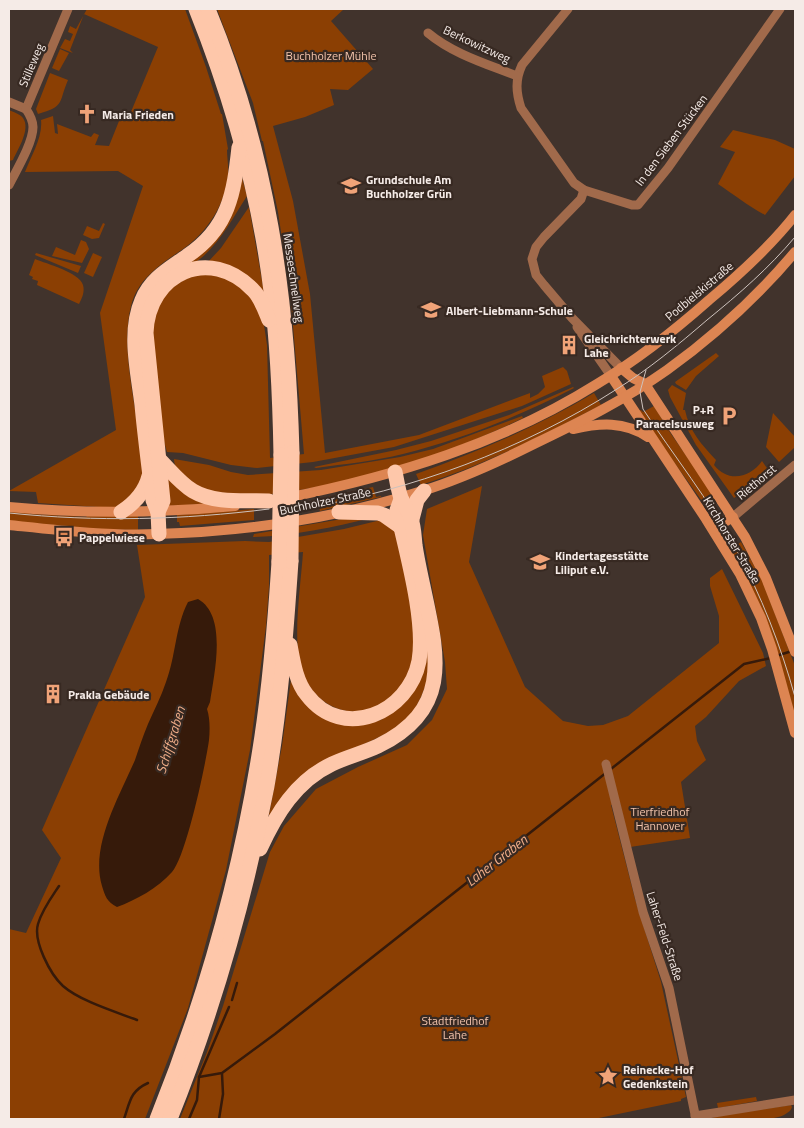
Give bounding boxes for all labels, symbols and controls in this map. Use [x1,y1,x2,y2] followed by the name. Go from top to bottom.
[440,20,514,68] street label: Berkowitzweg
[13,40,49,90] street label: Stilleweg
[286,46,377,65] park label: Buchholzer Mühle
[630,90,712,190] street label: In den Sieben Stücken
[76,103,98,125] church icon: Maria Frieden
[102,105,174,124] place label: Maria Frieden
[366,170,452,203] place label: Grundschule Am Buchholzer Grün
[340,175,362,197] school or university icon: Grundschule Am Buchholzer Grün
[278,232,310,324] street label: Messeschnellweg
[661,257,737,325] street label: Podbielskistraße
[420,299,442,321] school or university icon: Albert-Liebmann-Schule
[446,301,573,320] place label: Albert-Liebmann-Schule
[584,329,677,362] place label: Gleichrichterwerk Lahe
[558,334,580,356] building icon: Gleichrichterwerk Lahe
[636,400,715,433] place label: P+R Paracelsusweg
[718,405,740,427] parking icon: P+R Paracelsusweg
[732,459,781,504] street label: Riethorst
[278,482,372,520] street label: Buchholzer Straße
[698,493,766,587] street label: Kirchhorster Straße
[53,526,75,548] bus stop icon: Pappelwiese
[79,528,145,547] place label: Pappelwiese
[555,546,649,579] place label: Kindertagesstätte Liliput e.V.
[529,551,551,573] school or university icon: Kindertagesstätte Liliput e.V.
[42,683,64,705] building icon: Prakla Gebäude
[68,685,149,704] place label: Prakla Gebäude
[150,703,190,776] water label: Schiffgraben
[630,802,690,835] park label: Tierfriedhof Hannover
[461,828,532,891] water label: Laher Graben
[642,889,688,983] street label: Laher-Feld-Straße
[421,1011,489,1044] park label: Stadtfriedhof Lahe
[623,1060,694,1093] place label: Reinecke-Hof Gedenkstein
[597,1065,619,1087] place icon: Reinecke-Hof Gedenkstein

